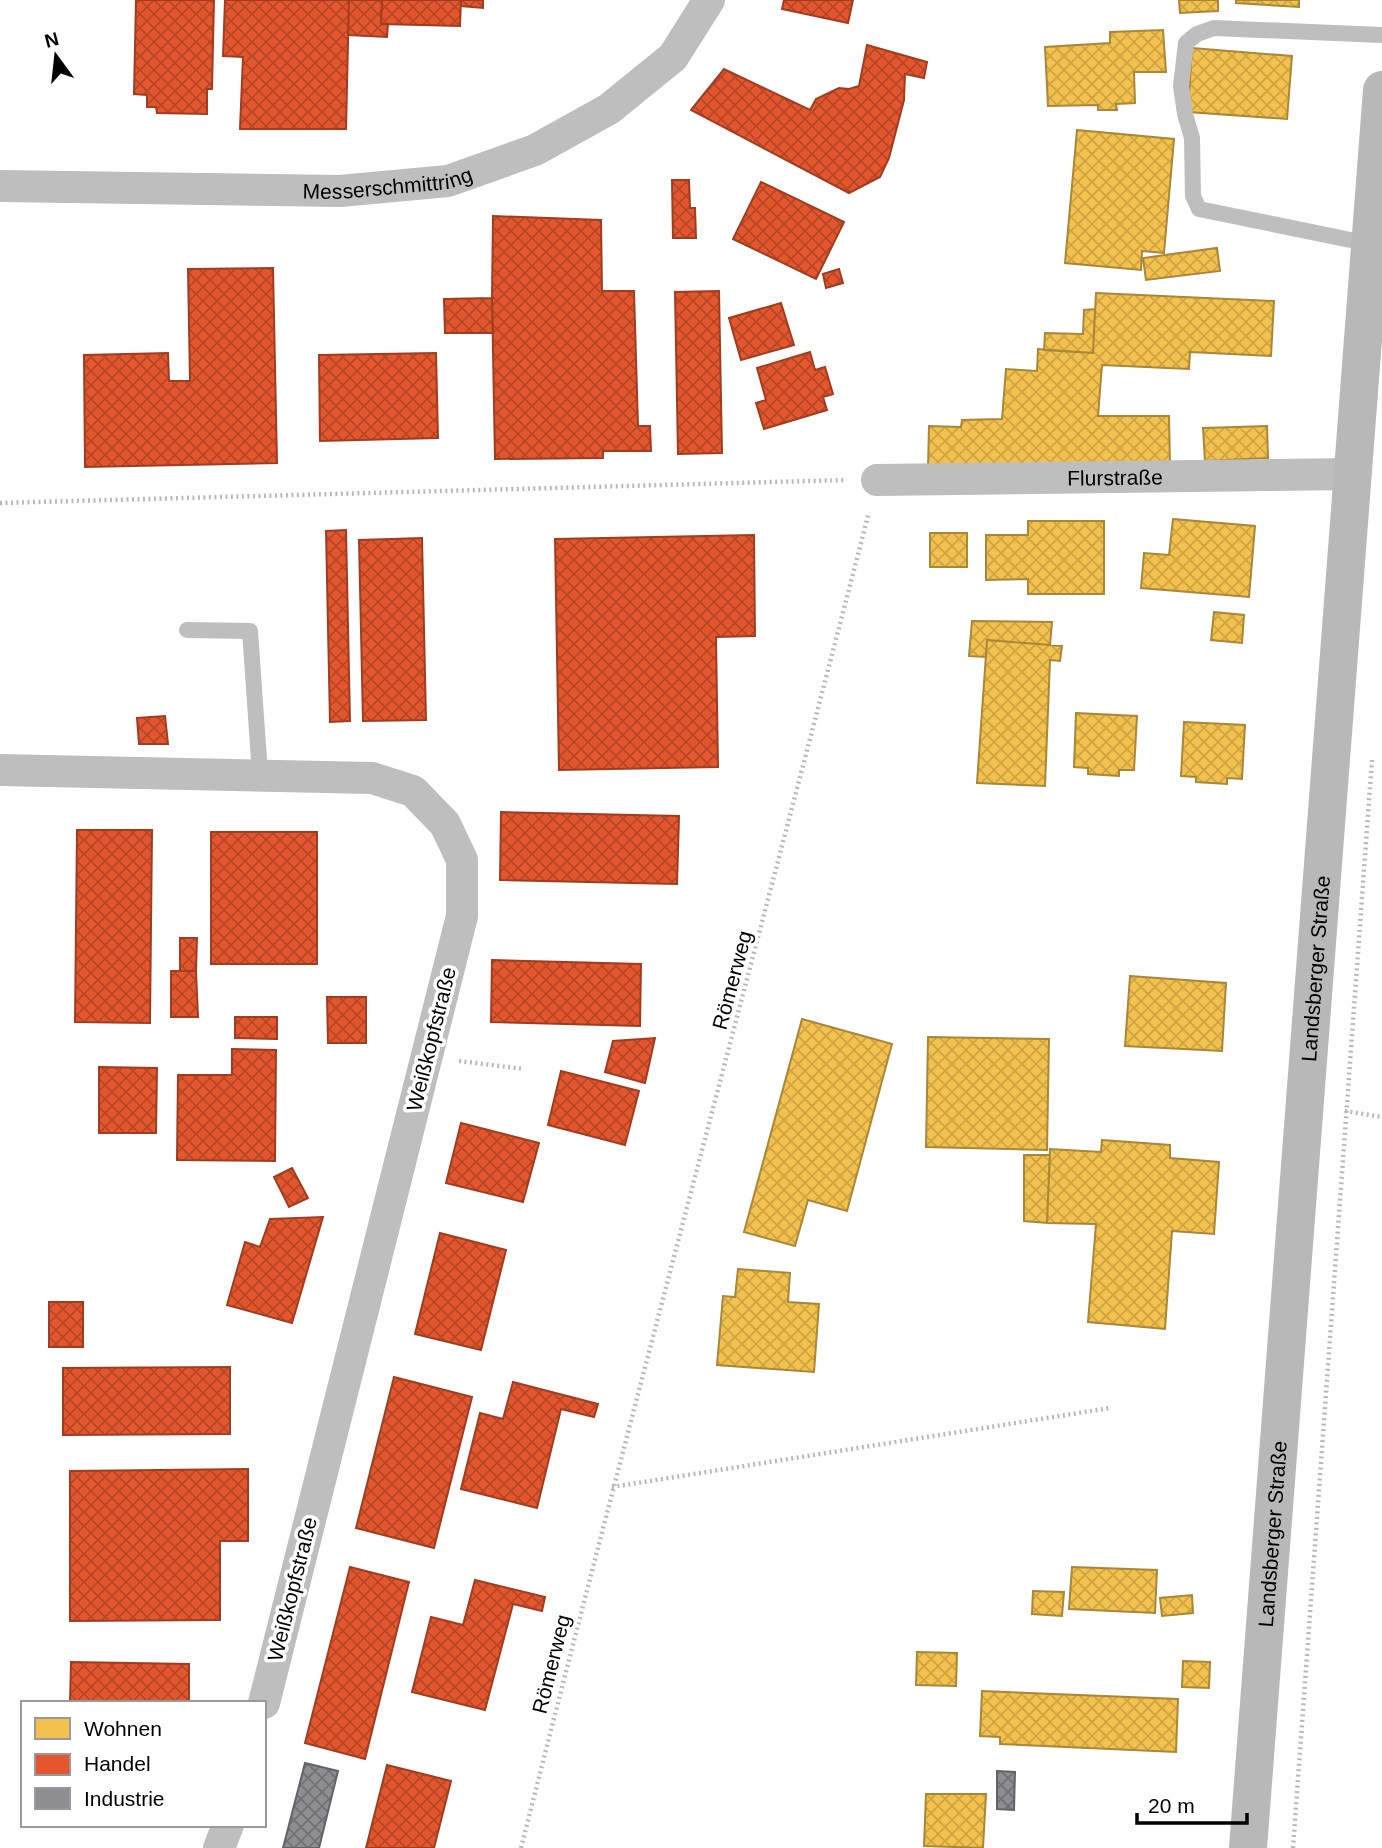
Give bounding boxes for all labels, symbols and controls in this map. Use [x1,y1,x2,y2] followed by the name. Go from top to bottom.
[21,21,91,91] north arrow
[42,28,61,52] text: N
[303,162,475,203] street label: Messerschmittring
[1067,465,1163,489] street label: Flurstraße
[1296,874,1334,1063] street label: Landsberger Straße
[708,928,756,1032] street label: Römerweg
[402,964,460,1114] street label: Weißkopfstraße
[1253,1440,1291,1628] street label: Landsberger Straße
[263,1514,321,1664] street label: Weißkopfstraße
[528,1612,574,1716] street label: Römerweg
[21,1701,266,1827] legend
[84,1717,162,1740] text: Wohnen
[84,1752,151,1775] text: Handel
[1137,1782,1247,1826] scale bar
[84,1787,165,1810] text: Industrie
[1148,1794,1195,1817] text: 20 m

